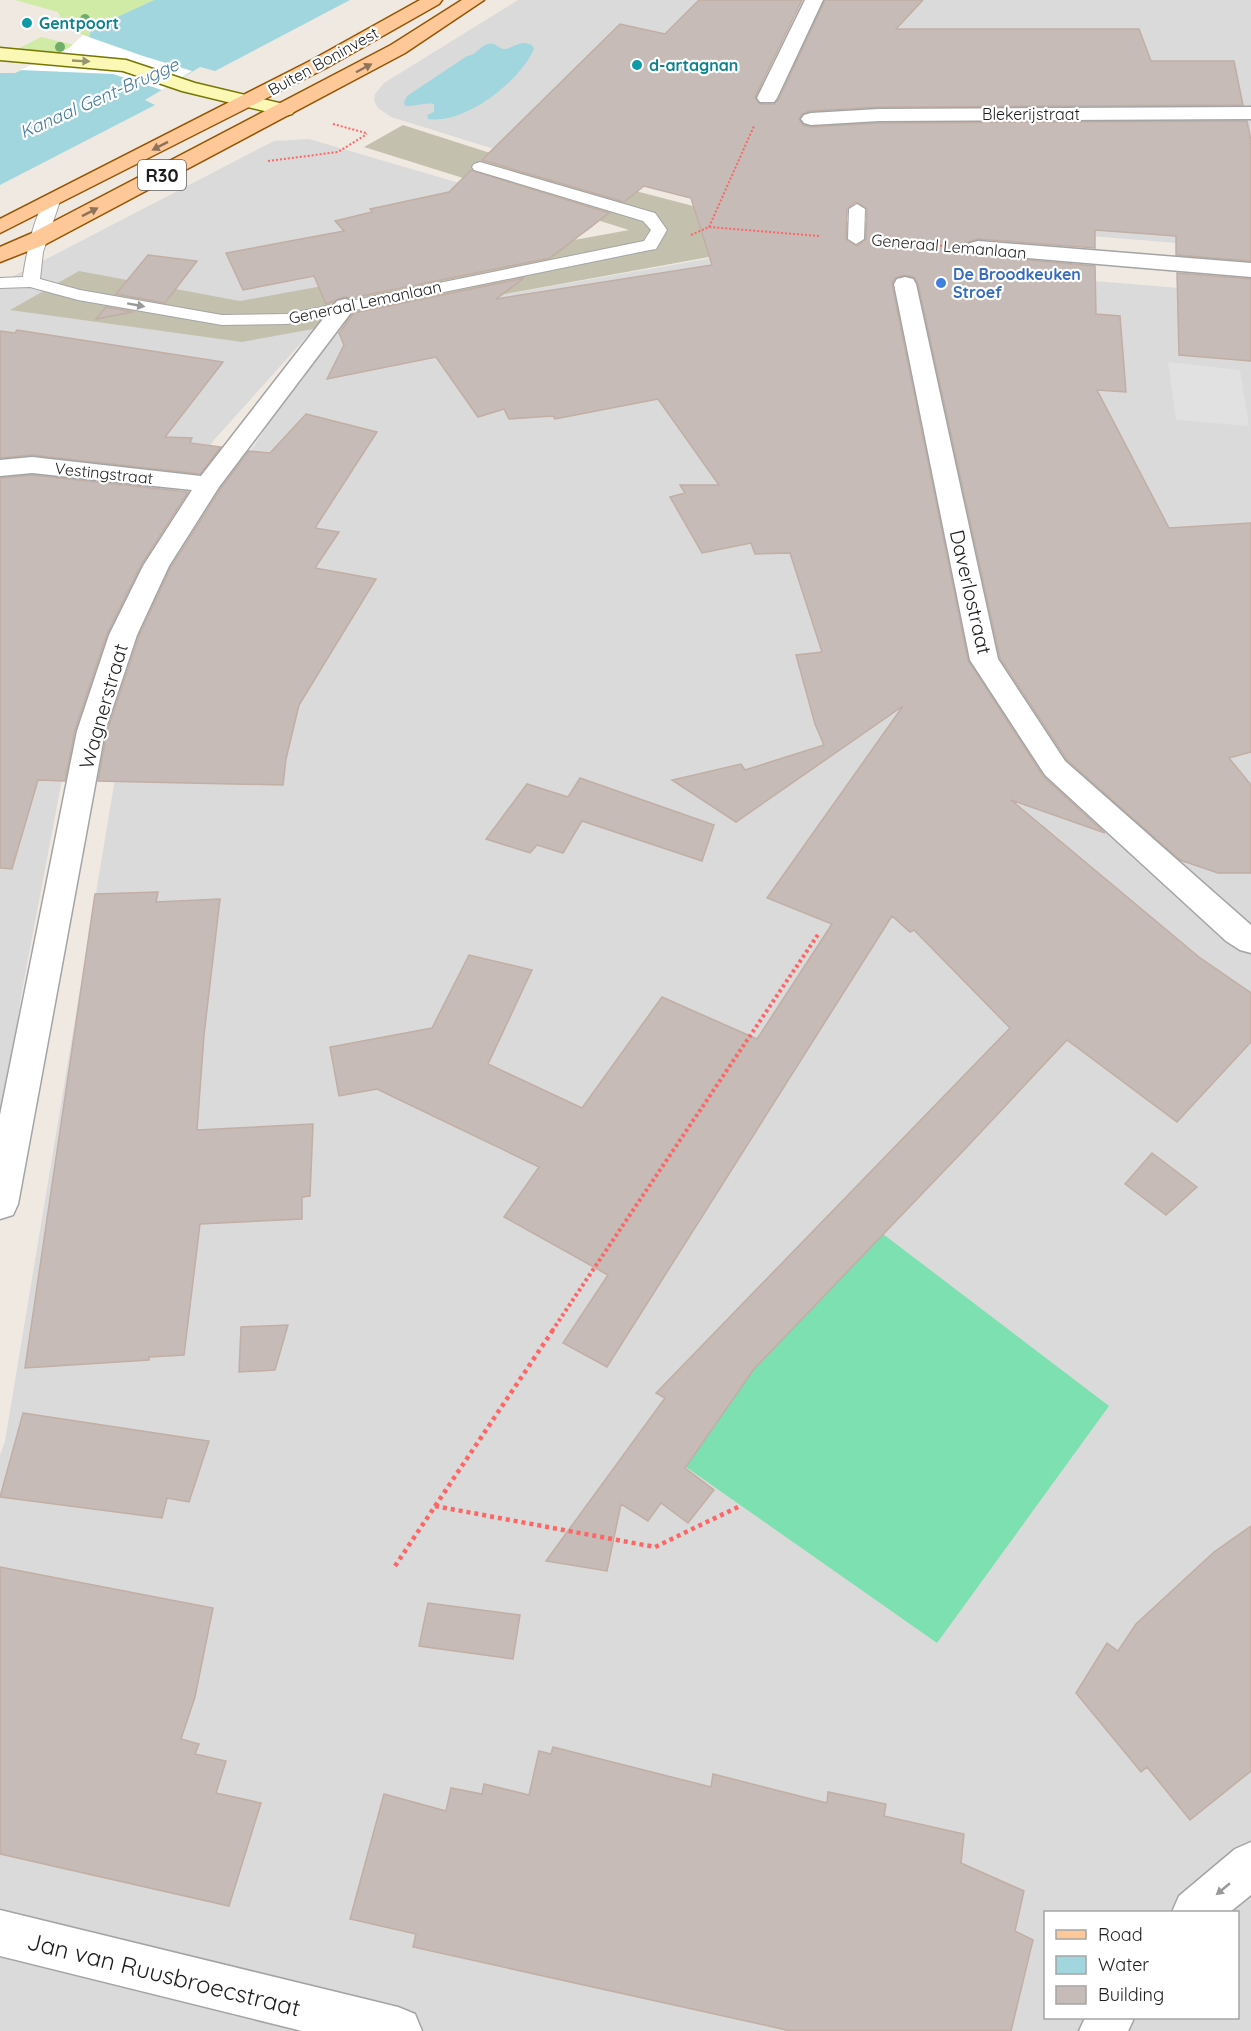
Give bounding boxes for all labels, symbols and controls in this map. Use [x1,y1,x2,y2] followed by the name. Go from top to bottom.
[39,13,119,33] place label: Gentpoort
[20,16,34,30] marker: Gentpoort
[264,22,382,100] street label: Buiten Boninvest
[16,52,183,143] water label: Kanaal Gent-Brugge
[649,55,738,75] place label: d-artagnan
[71,56,90,65] one-way arrow
[630,58,644,72] marker: d-artagnan
[356,63,373,73] one-way arrow
[982,104,1080,124] street label: Blekerijstraat
[151,141,169,151] one-way arrow
[138,160,186,190] road number: R30
[82,207,99,217] one-way arrow
[871,229,1027,263] street label: Generaal Lemanlaan
[953,264,1081,302] place label: De Broodkeuken Stroef
[287,276,443,328] street label: Generaal Lemanlaan
[934,276,948,290] marker: De Broodkeuken Stroef
[127,301,146,310] one-way arrow
[54,458,154,488] street label: Vestingstraat
[945,527,998,657] street label: Daverlostraat
[73,640,133,772] street label: Wagnerstraat
[1216,1882,1231,1895] one-way arrow
[1044,1911,1239,2019] legend
[1098,1923,1143,1946] text: Road
[24,1926,304,2022] street label: Jan van Ruusbroecstraat
[1098,1953,1149,1976] text: Water
[1098,1983,1164,2006] text: Building

